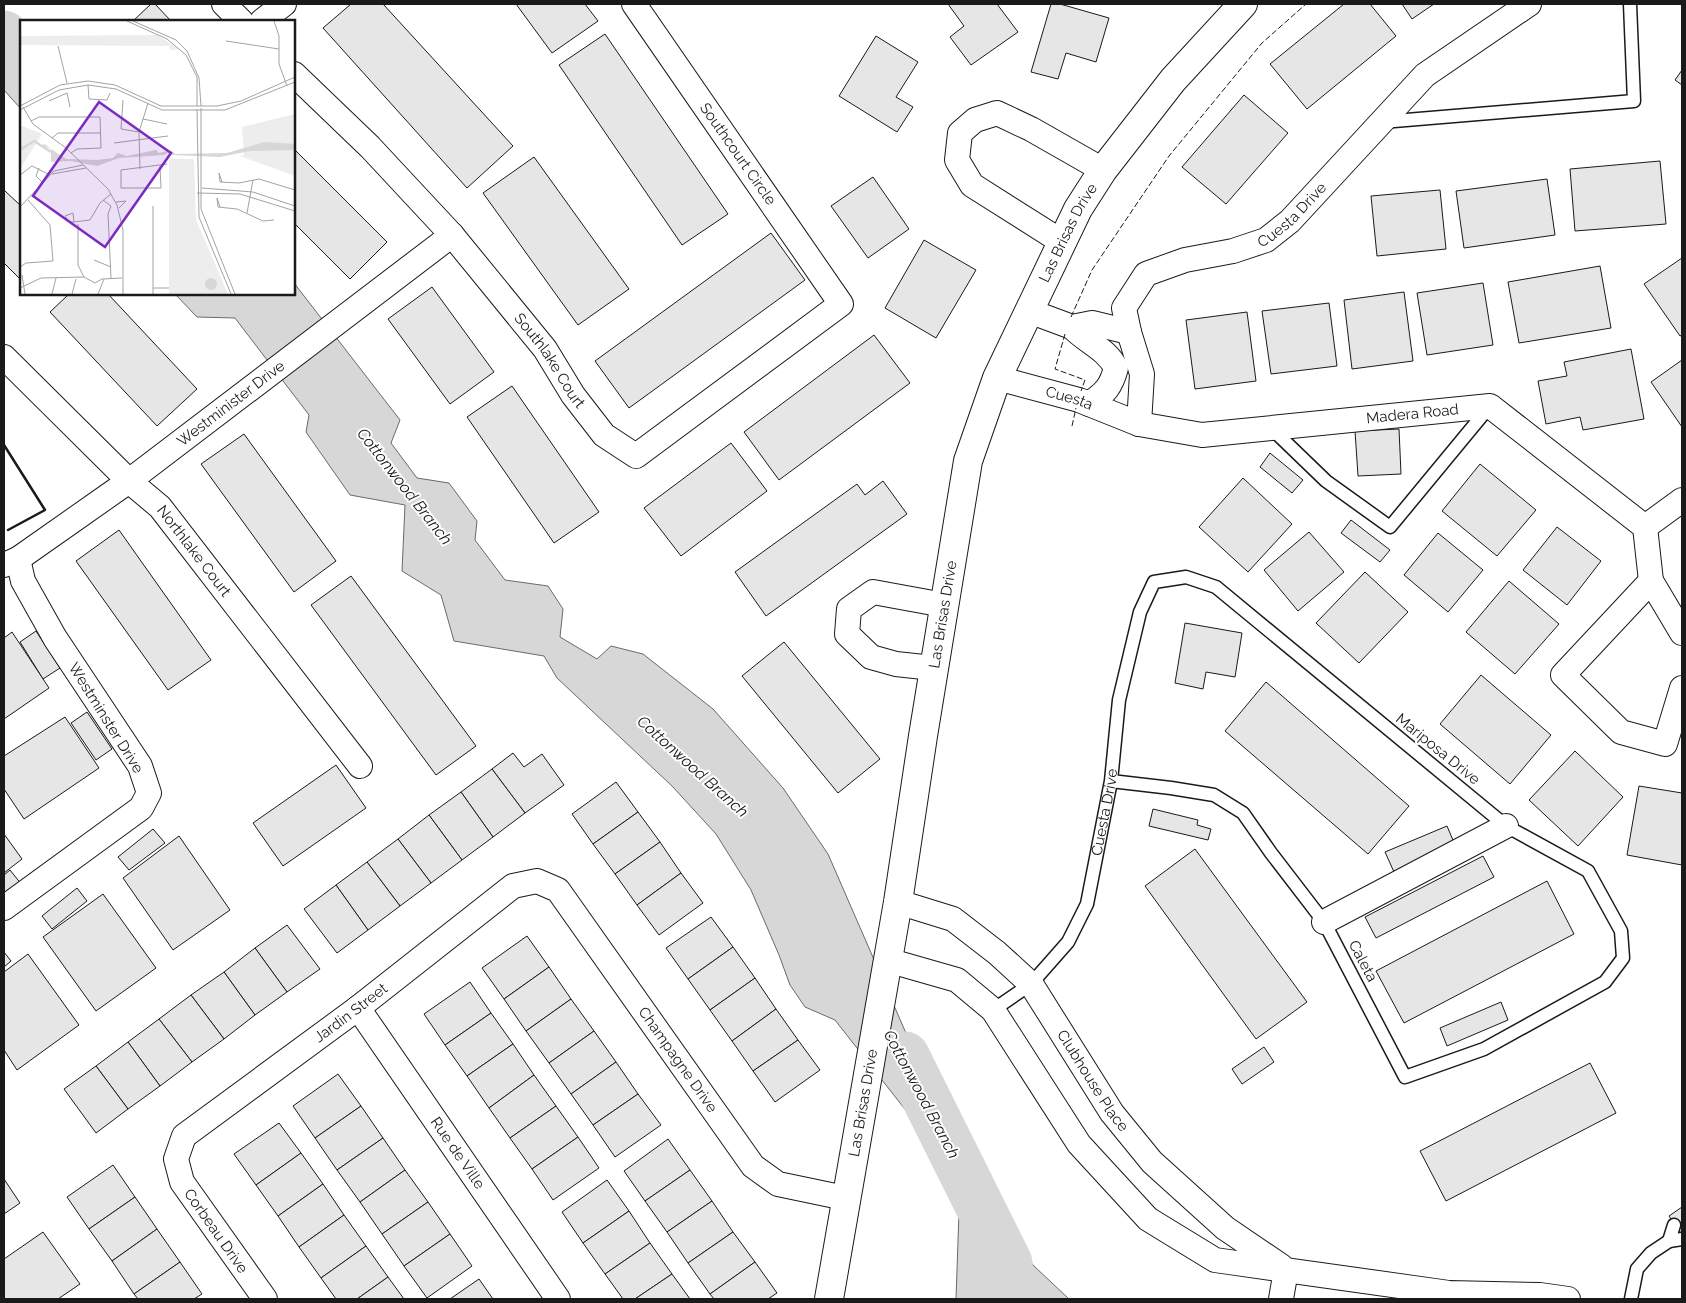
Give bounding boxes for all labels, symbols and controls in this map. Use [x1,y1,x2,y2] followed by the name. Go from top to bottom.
[20,20,295,295] inset map
[696,99,780,209] street label: Southcourt Circle
[1255,179,1330,251] street label: Cuesta Drive
[1035,180,1101,285] street label: Las Brisas Drive
[510,310,589,412] street label: Southlake Court
[174,357,288,450] street label: Westminister Drive
[1044,382,1096,414] street label: Cuesta
[1365,400,1459,427] street label: Madera Road
[353,424,456,548] water label: Cottonwood Branch
[153,502,235,600] street label: Northlake Court
[925,559,961,670] street label: Las Brisas Drive
[65,659,147,777] street label: Westminster Drive
[1392,710,1484,789] street label: Mariposa Drive
[633,712,752,821] water label: Cottonwood Branch
[1088,768,1121,857] street label: Cuesta Drive
[1345,937,1381,985] street label: Caleta
[311,979,391,1046] street label: Jardin Street
[634,1003,721,1116] street label: Champagne Drive
[880,1027,963,1162] water label: Cottonwood Branch
[1053,1027,1133,1135] street label: Clubhouse Place
[845,1048,881,1158] street label: Las Brisas Drive
[427,1114,489,1193] street label: Rue de Ville
[180,1185,252,1277] street label: Corbeau Drive

